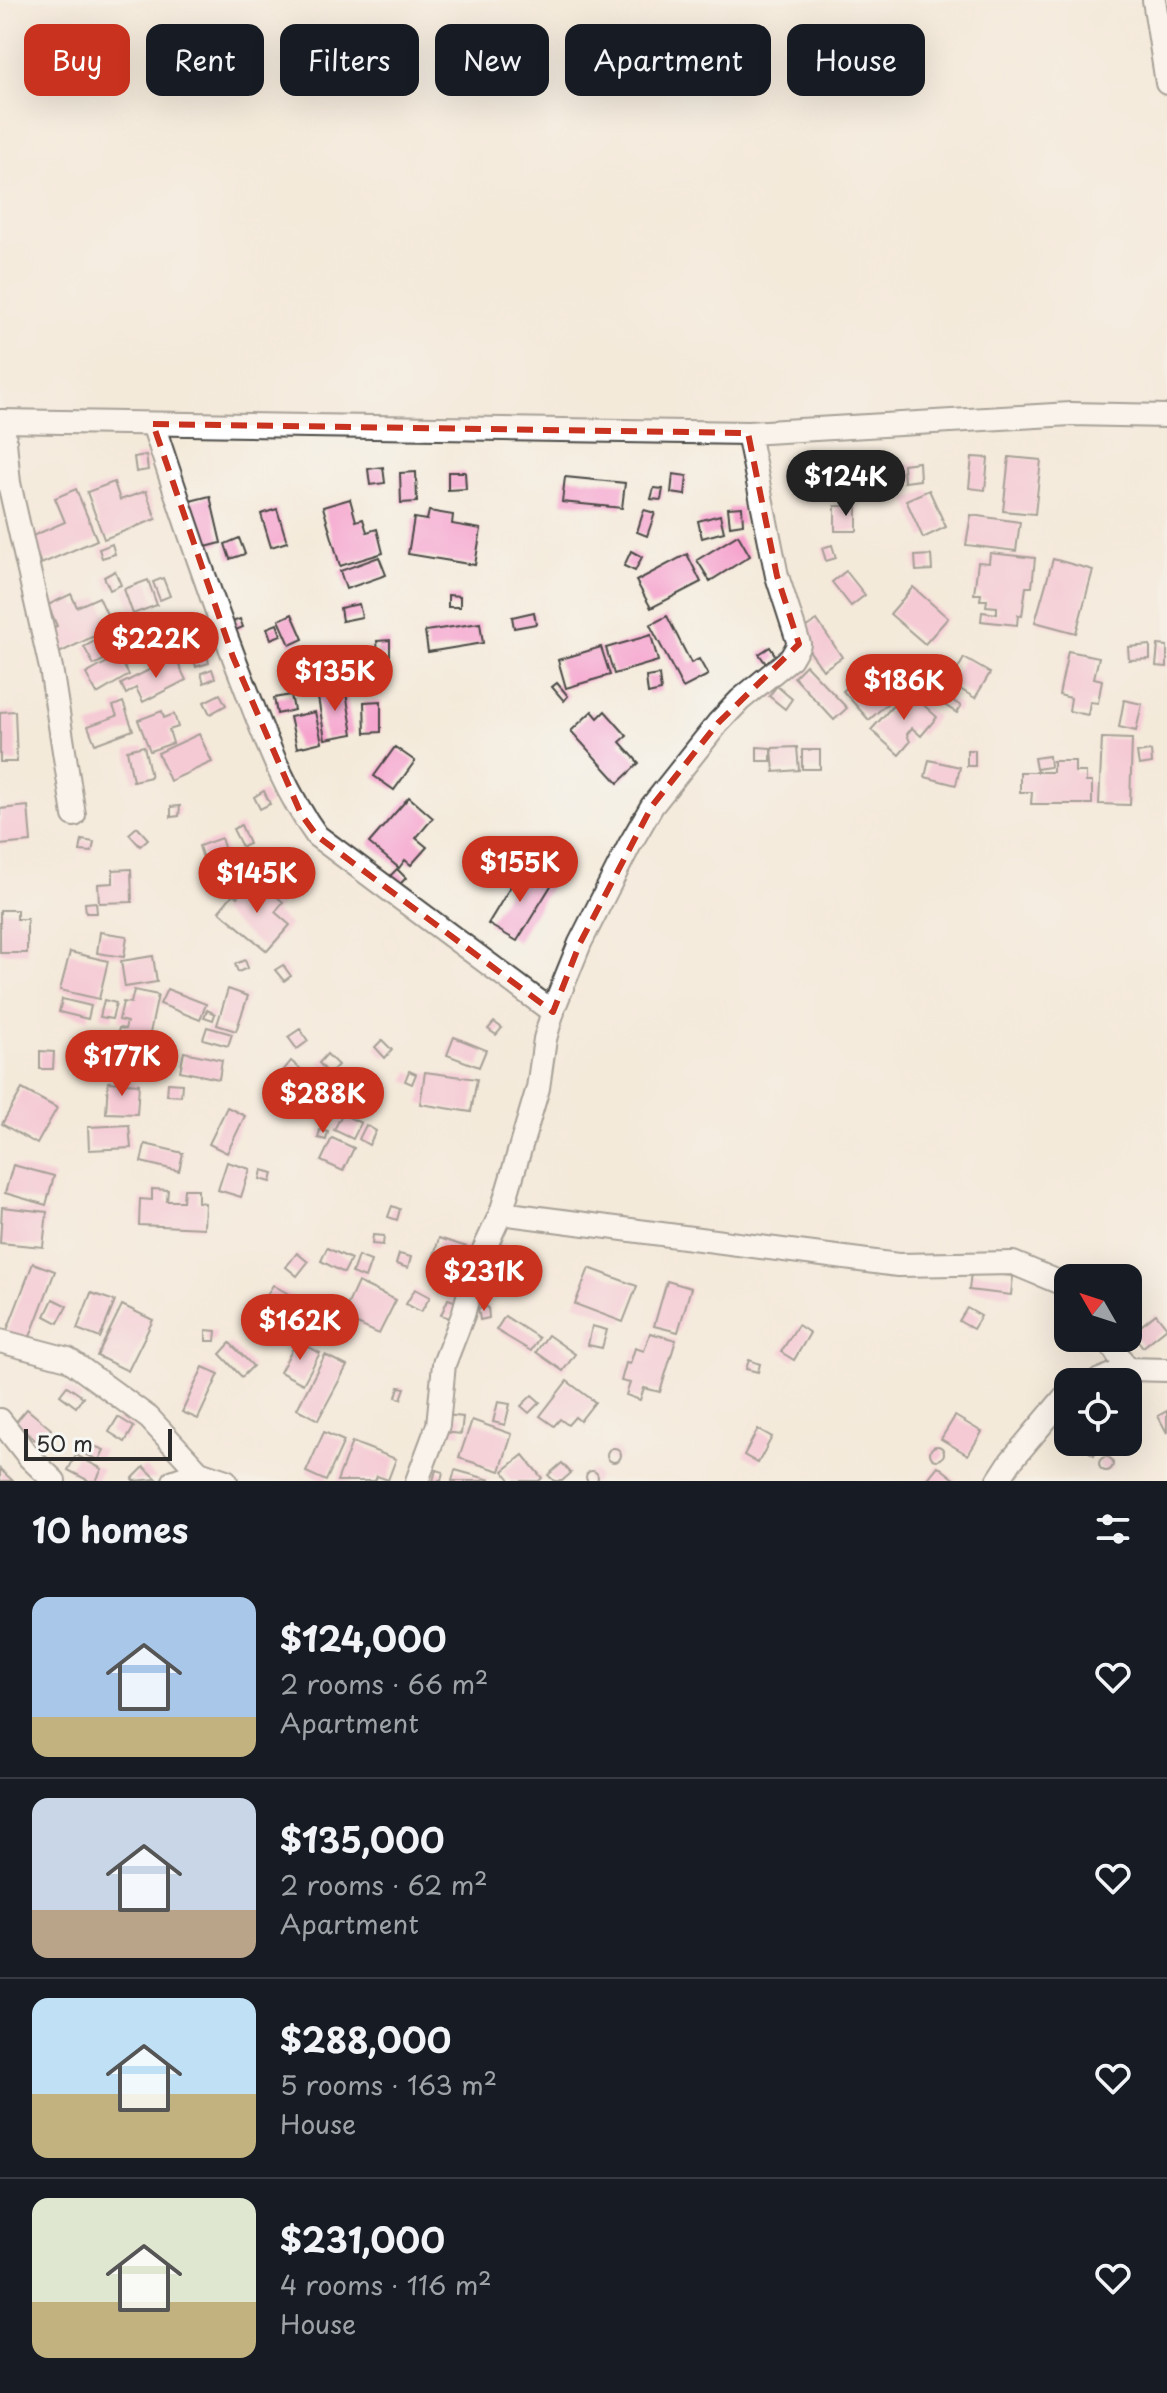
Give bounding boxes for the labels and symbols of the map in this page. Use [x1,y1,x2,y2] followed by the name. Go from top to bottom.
[790,450,902,518] pin: $124K
[100,612,212,680] pin: $222K
[279,645,391,713] pin: $135K
[848,654,960,722] pin: $186K
[464,836,576,904] pin: $155K
[201,847,313,915] pin: $145K
[66,1030,178,1098] pin: $177K
[267,1067,379,1135] pin: $288K
[428,1245,540,1313] pin: $231K
[1054,1264,1142,1352] north arrow
[244,1294,356,1362] pin: $162K
[24,1425,172,1461] scale bar

